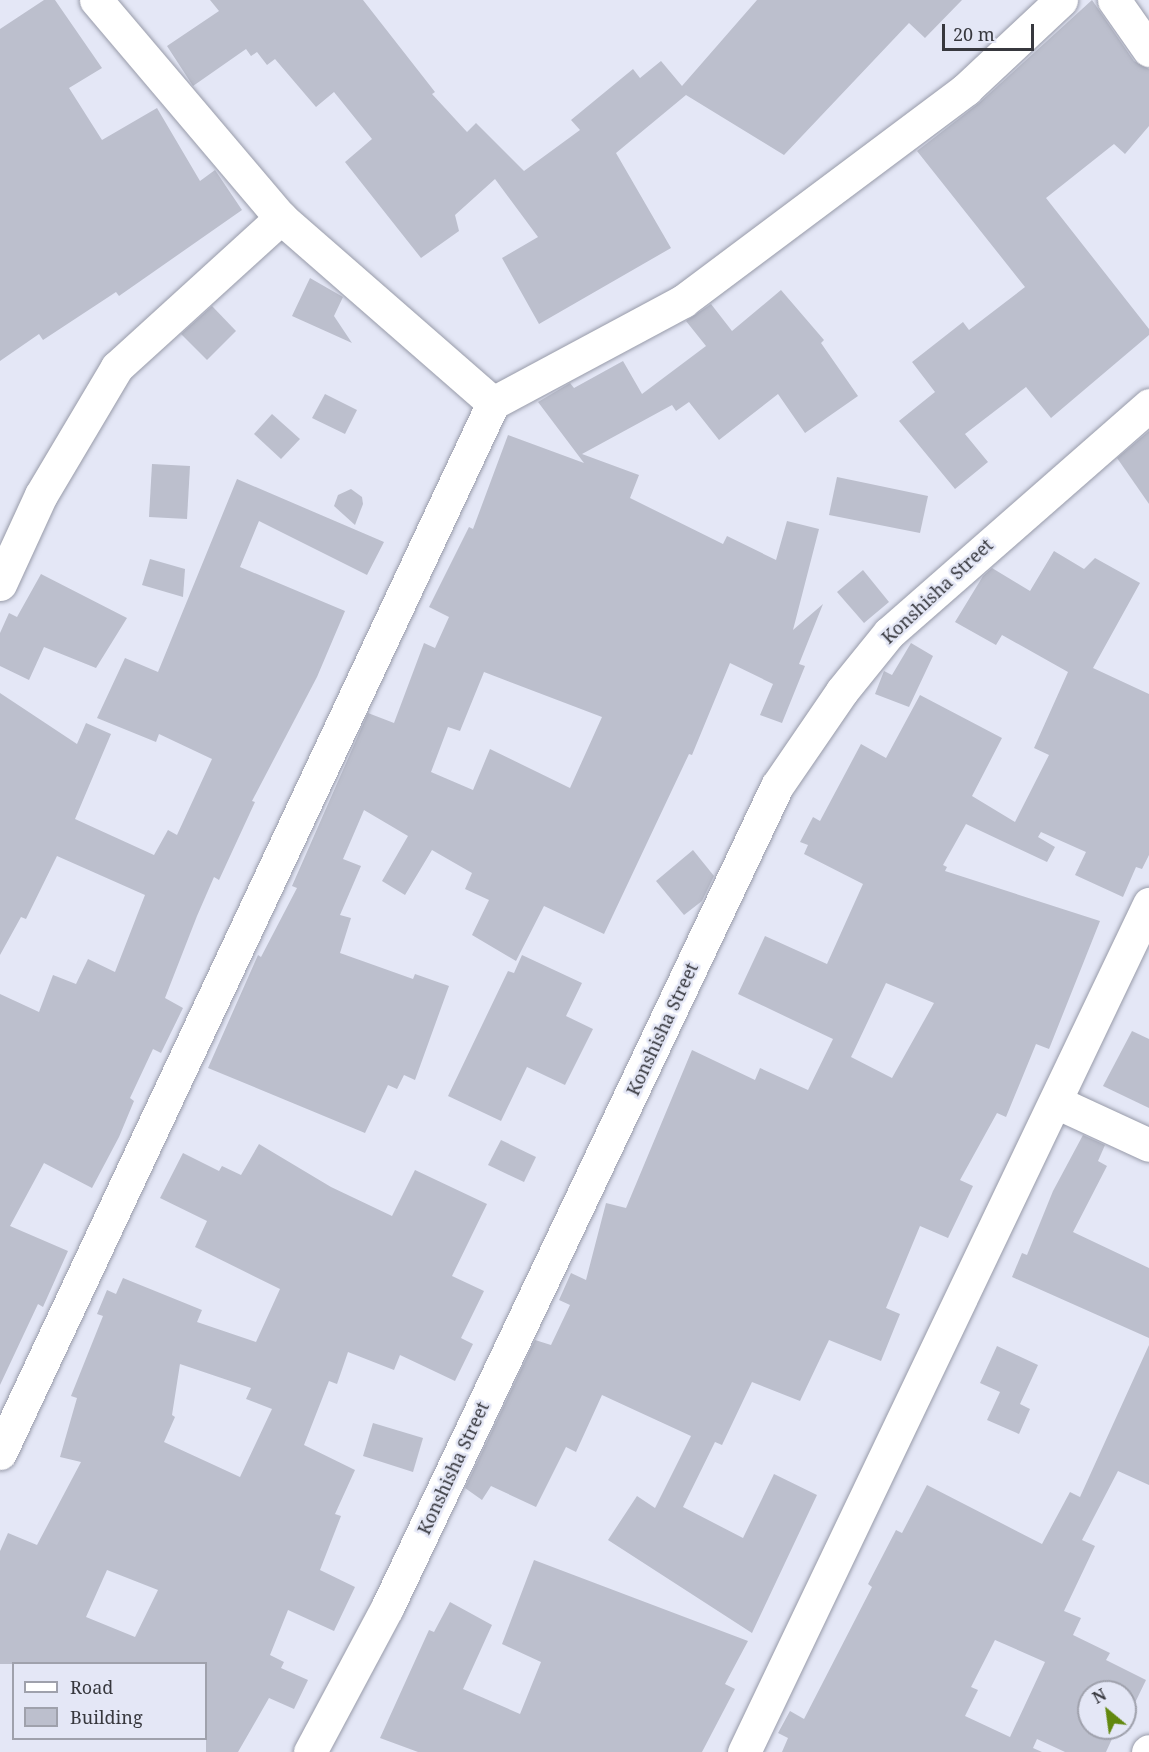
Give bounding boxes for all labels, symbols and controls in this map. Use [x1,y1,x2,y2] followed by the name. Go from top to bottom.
[945,12,1036,50] scale bar
[953,22,995,46] text: 20 m
[877,534,997,648] street label: Konshisha Street
[622,959,702,1099] street label: Konshisha Street
[413,1398,493,1538] street label: Konshisha Street
[12,1662,207,1740] legend
[70,1675,113,1699] text: Road
[1077,1680,1137,1740] north arrow
[1088,1683,1110,1709] text: N
[70,1705,143,1729] text: Building

